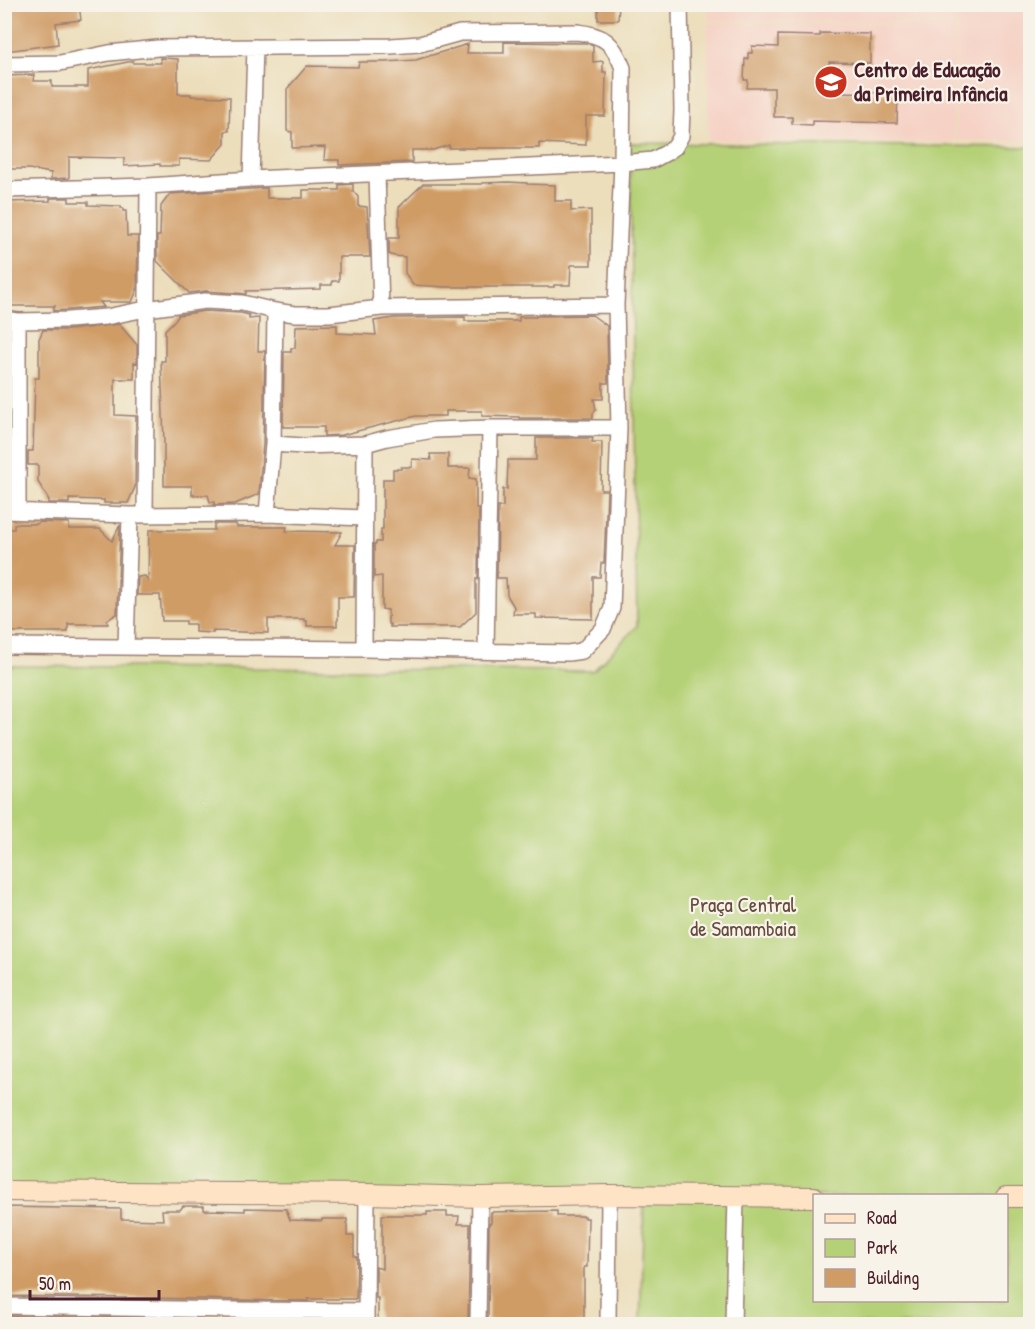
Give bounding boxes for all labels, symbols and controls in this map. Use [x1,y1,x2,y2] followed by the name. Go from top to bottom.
[854,55,1008,108] place label: Centro de Educação da Primeira Infância
[813,64,849,100] school or university icon: Centro de Educação da Primeira Infância
[690,890,796,943] park label: Praça Central de Samambaia
[813,1194,1008,1302] legend
[867,1205,897,1230] text: Road
[867,1235,898,1260] text: Park
[30,1263,159,1301] scale bar
[867,1265,919,1290] text: Building
[39,1271,71,1296] text: 50 m

